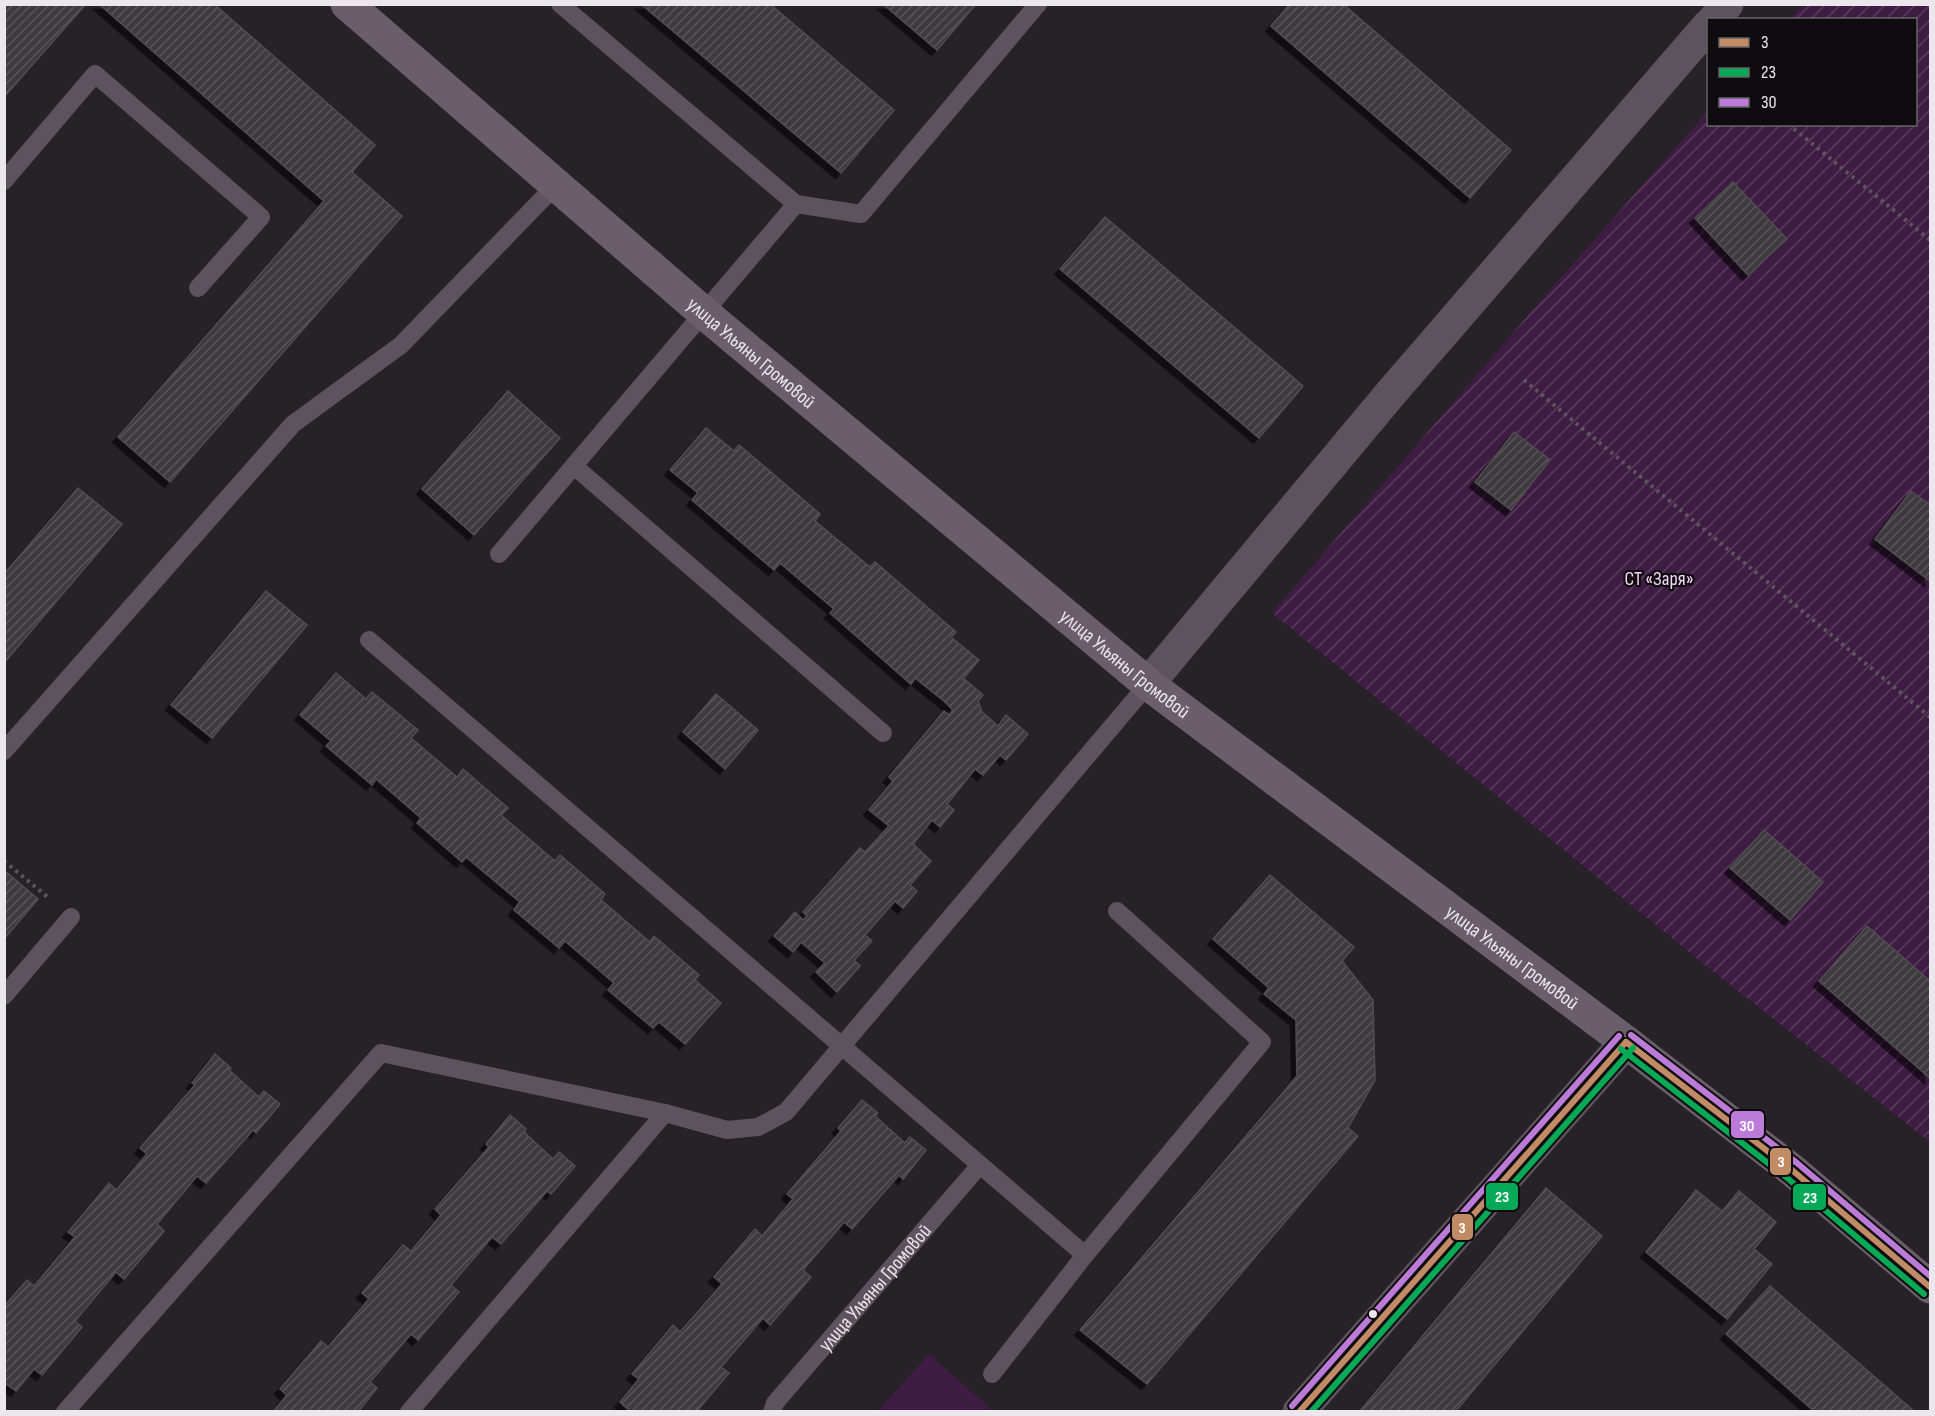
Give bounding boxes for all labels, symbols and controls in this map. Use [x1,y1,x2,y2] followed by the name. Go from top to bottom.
[1707,18,1917,126] legend
[1761,32,1769,53] text: 3
[1761,62,1776,83] text: 23
[1761,92,1777,113] text: 30
[682,293,820,414] street label: улица Ульяны Громовой
[1624,567,1694,591] park label: СТ «Заря»
[1054,604,1194,724] street label: улица Ульяны Громовой
[1440,900,1583,1015] street label: улица Ульяны Громовой
[1730,1110,1765,1139] line badge: 30
[1740,1117,1754,1136] text: 30
[1769,1147,1792,1176] line badge: 3
[1777,1153,1785,1172] text: 3
[1485,1182,1519,1211] line badge: 23
[1792,1183,1827,1211] line badge: 23
[1495,1188,1509,1207] text: 23
[1803,1189,1817,1208] text: 23
[1451,1213,1474,1241] line badge: 3
[814,1219,937,1357] street label: улица Ульяны Громовой
[1458,1219,1466,1238] text: 3
[1367,1308,1379,1320] unlabelled marker

